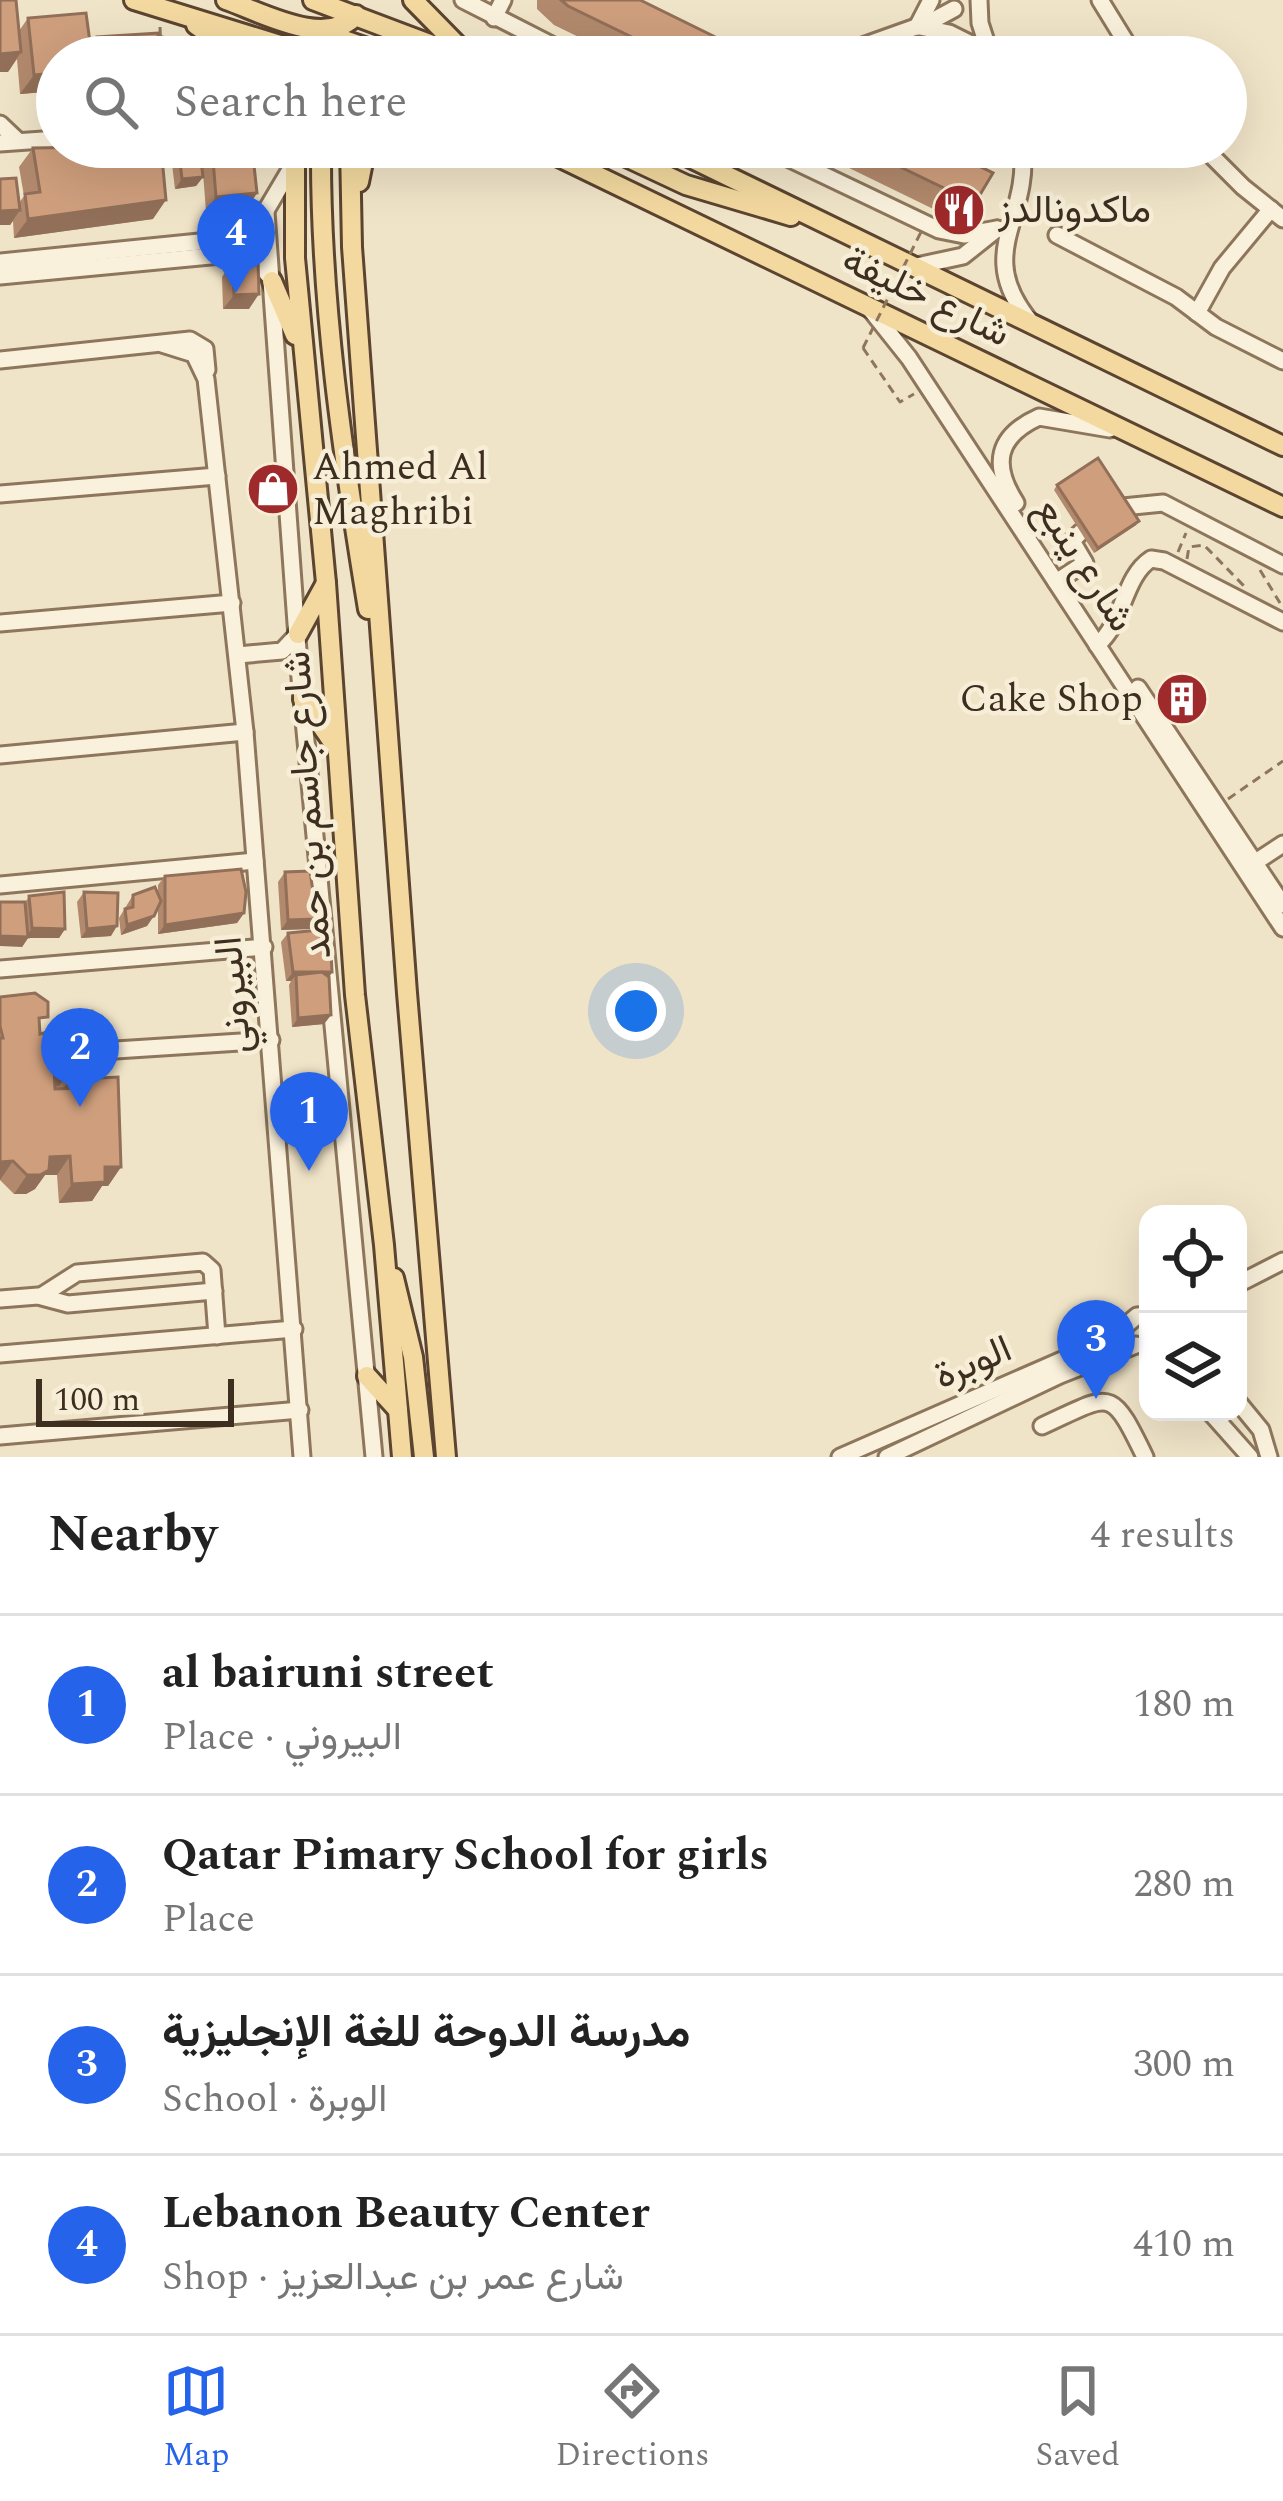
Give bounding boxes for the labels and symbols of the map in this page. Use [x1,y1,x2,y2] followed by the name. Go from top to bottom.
[997,181,1151,240] place label: ماكدونالدز
[931,182,987,238] restaurant icon: ماكدونالدز
[197,194,275,293] pin: 4
[832,231,1020,363] street label: شارع خليفة
[312,438,488,542] place label: Ahmed Al Maghribi
[245,461,301,517] shop icon: Ahmed Al Maghribi
[1018,486,1150,644] street label: شارع ينبع
[268,649,348,961] street label: شارع جاسم بن حمد
[960,670,1143,729] place label: Cake Shop
[1154,671,1210,727] building icon: Cake Shop
[199,934,269,1056] street label: البيروني
[606,981,666,1041] your location
[41,1008,119,1107] pin: 2
[270,1072,348,1171] pin: 1
[1057,1300,1135,1399] pin: 3
[925,1320,1021,1406] street label: الوبرة
[36,1373,234,1426] scale bar

